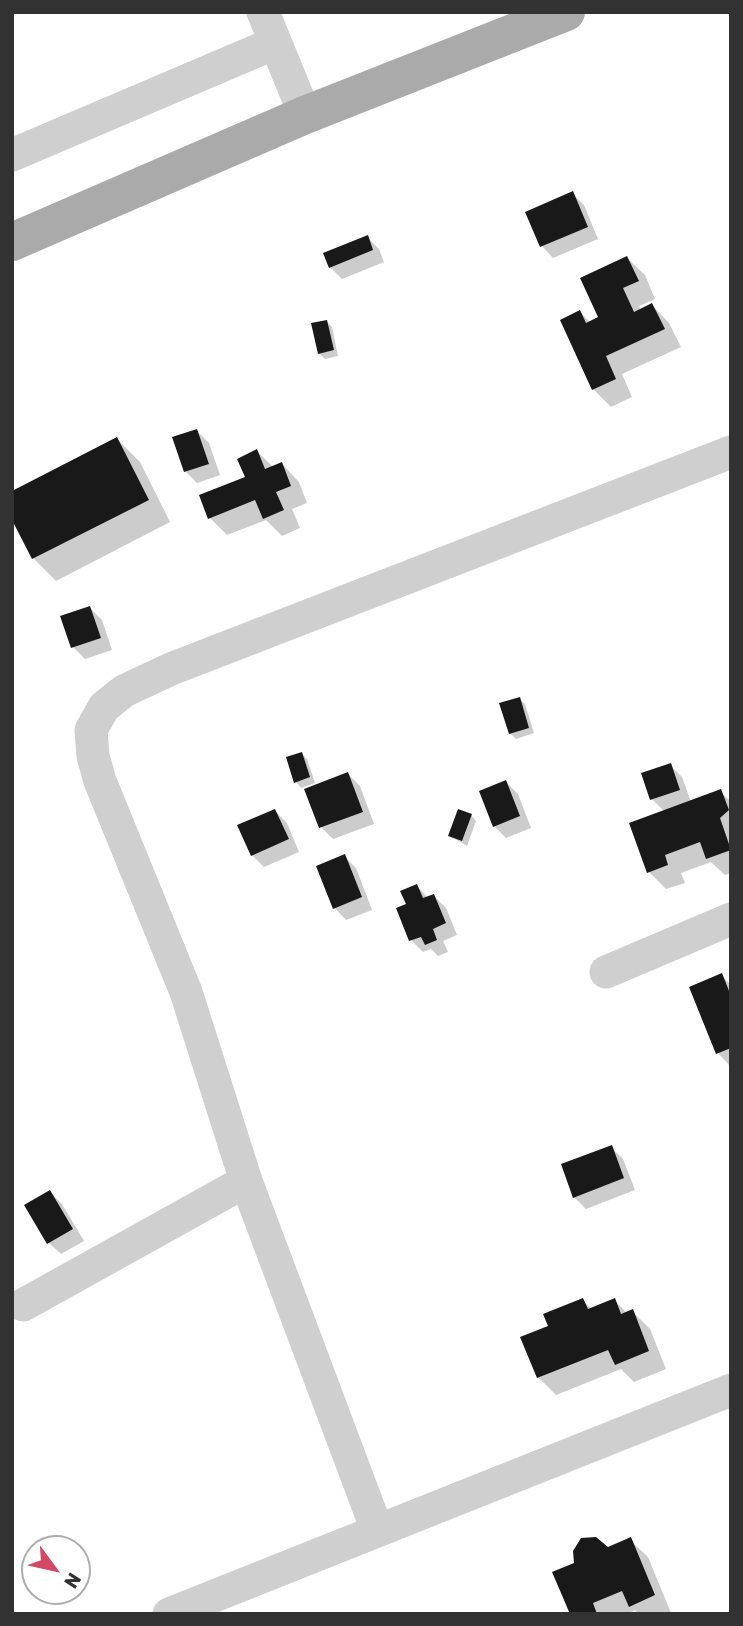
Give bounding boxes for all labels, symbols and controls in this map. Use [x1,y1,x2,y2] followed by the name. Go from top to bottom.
[21,1535,91,1605] north arrow
[59,1569,86,1593] text: N

